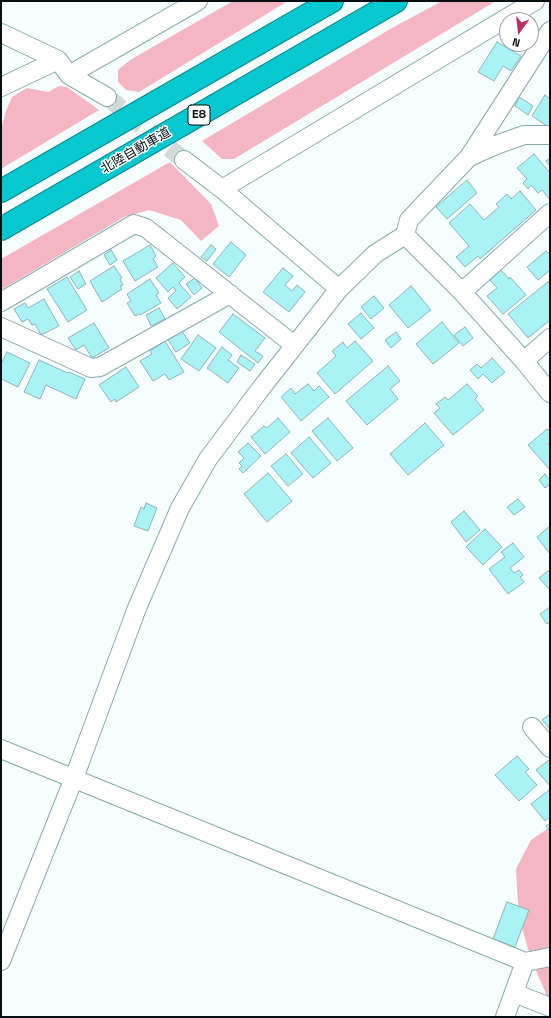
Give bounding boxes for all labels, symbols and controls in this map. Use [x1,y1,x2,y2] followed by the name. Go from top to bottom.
[499,12,539,52] north arrow
[511,35,522,50] text: N
[188,105,210,125] road number: E8
[98,125,174,177] street label: 北陸自動車道

